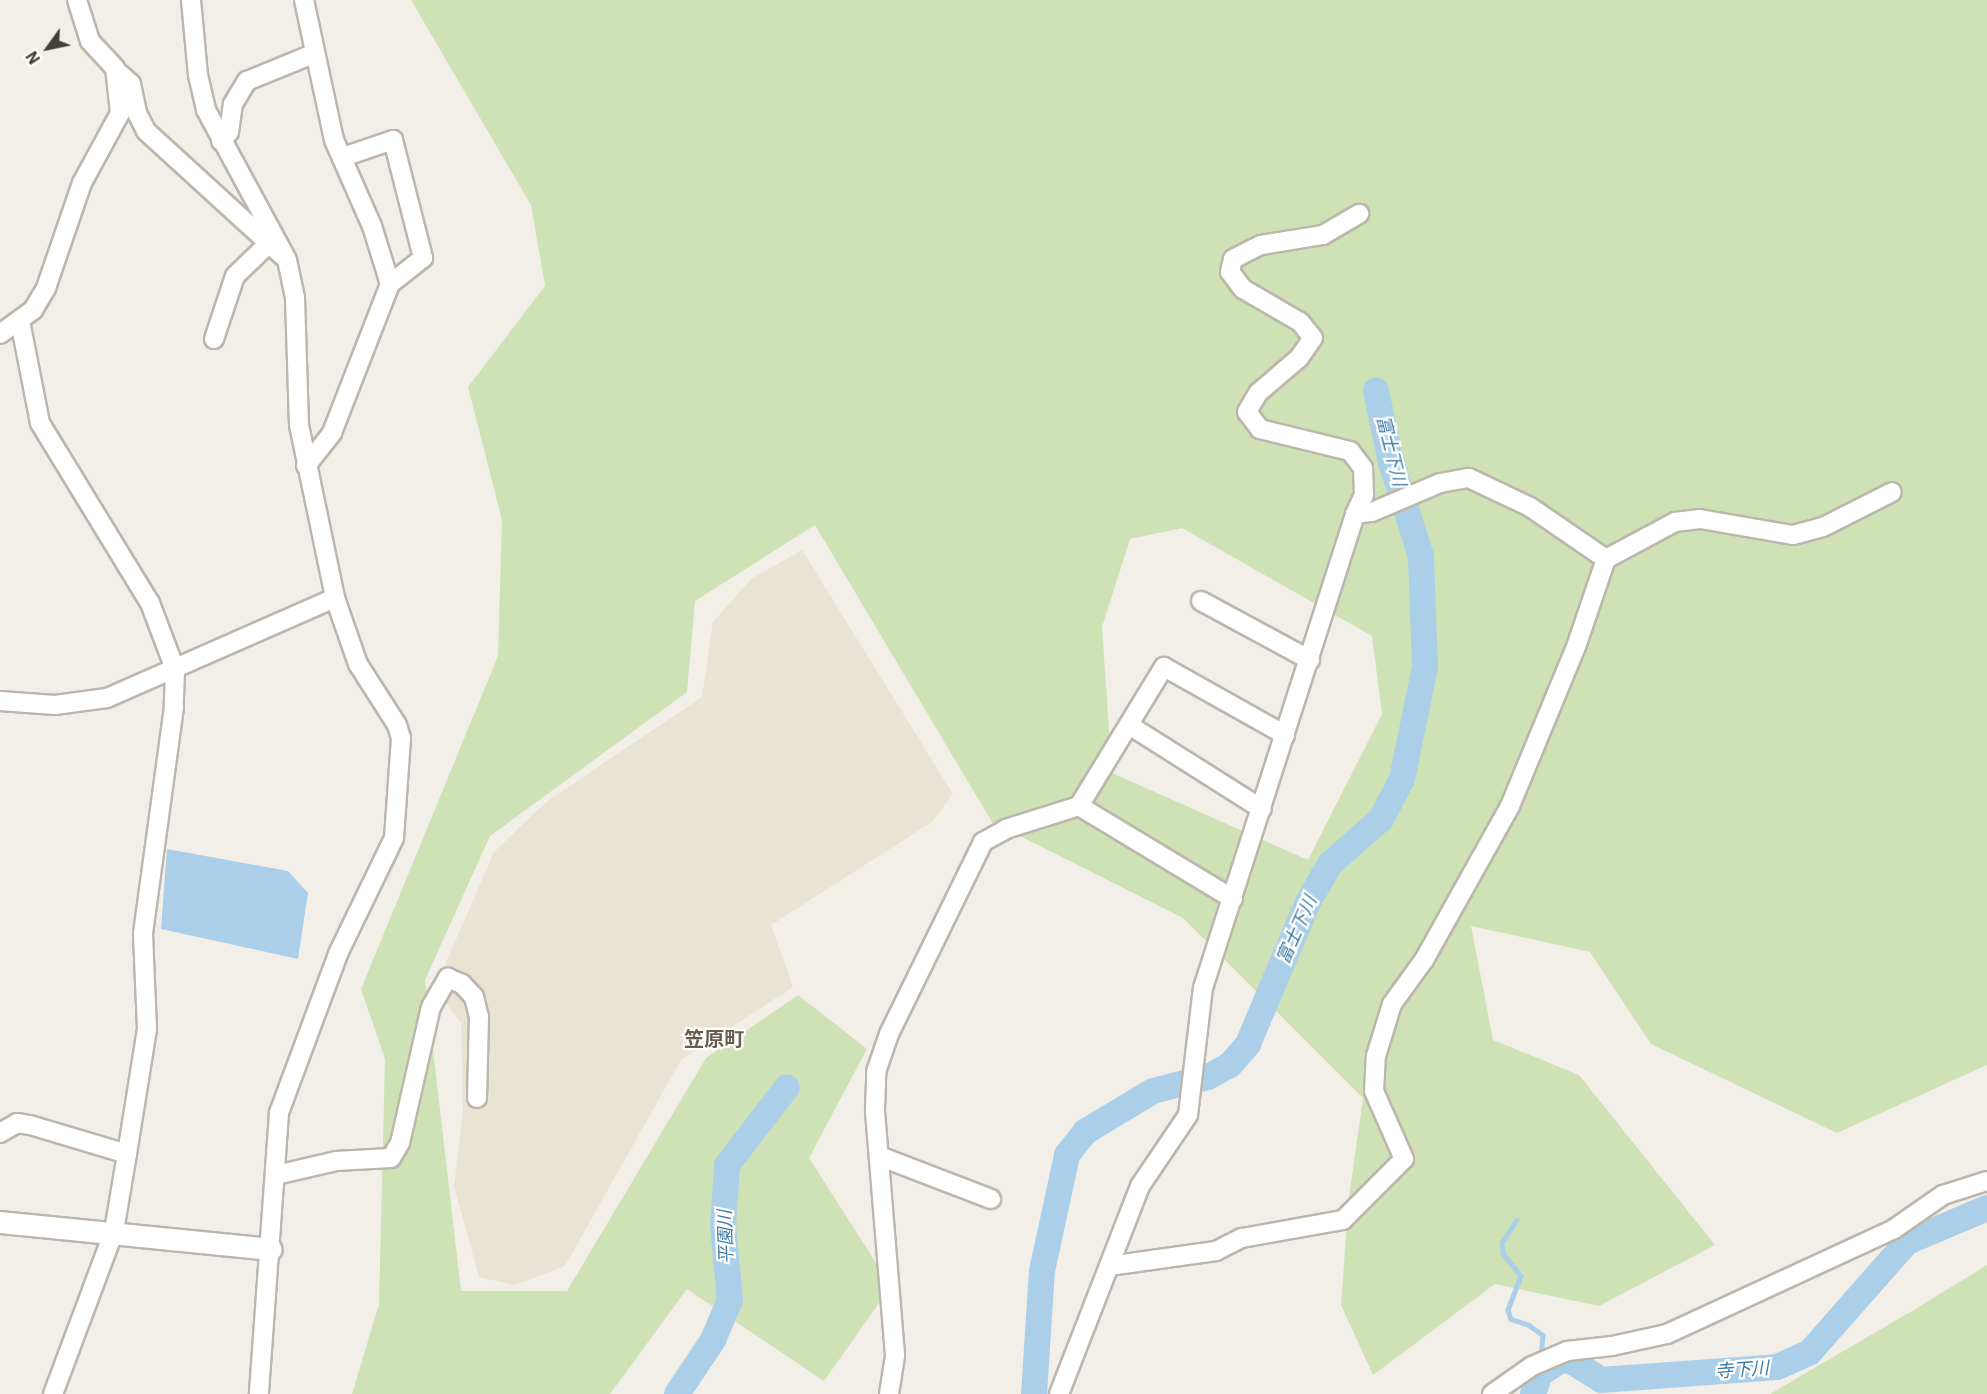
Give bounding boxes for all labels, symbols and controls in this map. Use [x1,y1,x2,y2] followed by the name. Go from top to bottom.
[18,18,78,78] north arrow
[21,47,44,68] text: N
[1372,413,1410,489] water label: 富士下川
[1272,893,1322,967] water label: 富士下川
[684,1026,744,1050] district label: 笠原町
[714,1210,738,1264] water label: 平園川
[1714,1357,1770,1383] water label: 寺下川

